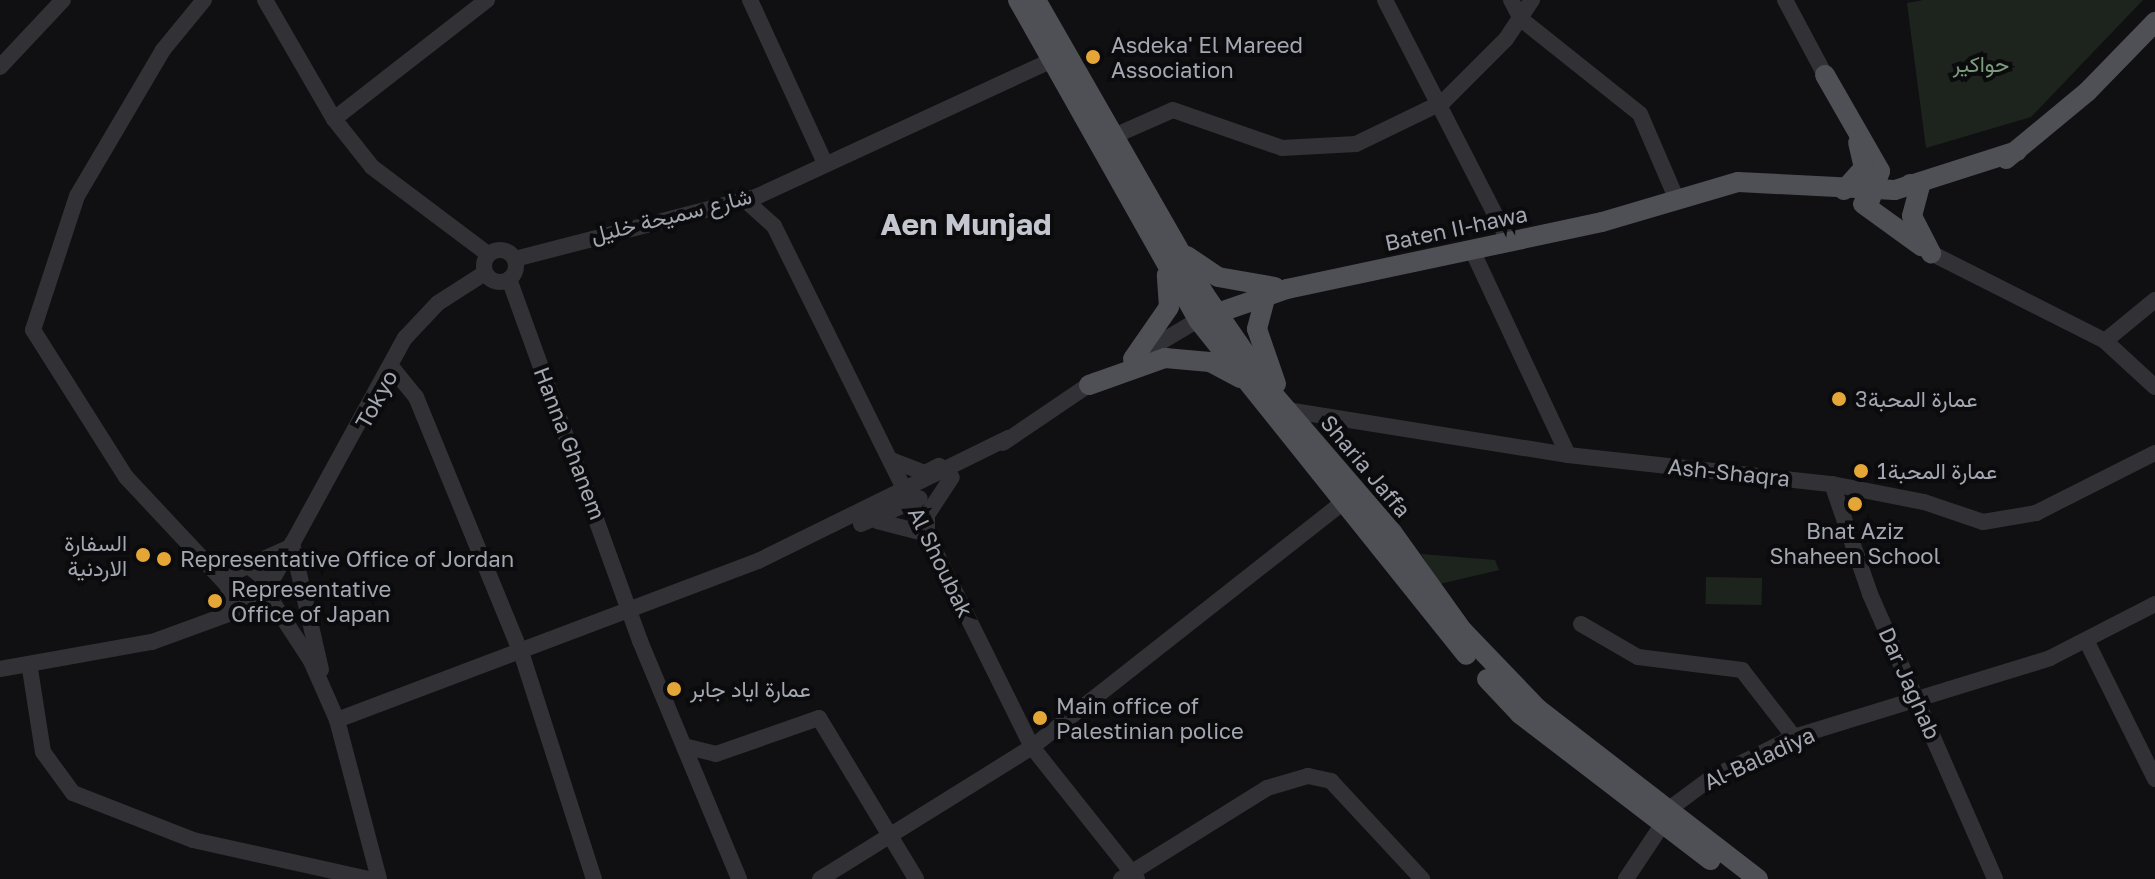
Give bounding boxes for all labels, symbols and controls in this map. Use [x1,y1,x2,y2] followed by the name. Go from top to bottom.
[1111,31,1303,82] place label: Asdeka' El Mareed Association
[1082,46,1104,68] marker: Asdeka' El Mareed Association
[1953,51,2009,77] park label: حواكير
[588,182,754,248] street label: شارع سميحة خليل
[1382,200,1530,256] street label: Baten II-hawa
[880,206,1052,242] district label: Aen Munjad
[529,363,611,523] street label: Hanna Ghanem
[349,365,403,433] street label: Tokyo
[1855,386,1977,412] place label: عمارة المحبة3
[1830,390,1848,408] marker: عمارة المحبة3
[1316,410,1416,522] street label: Sharia Jaffa
[1667,452,1791,492] street label: Ash-Shaqra
[1877,458,1997,484] place label: عمارة المحبة1
[1852,462,1870,480] marker: عمارة المحبة1
[1846,495,1864,513] marker: Bnat Aziz Shaheen School
[903,503,979,621] street label: Al Shoubak
[1769,517,1941,568] place label: Bnat Aziz Shaheen School
[64,529,127,580] place label: السفارة الاردنية
[134,546,152,564] marker: السفارة الاردنية
[180,546,514,572] place label: Representative Office of Jordan
[155,550,173,568] marker: Representative Office of Jordan
[231,575,391,626] place label: Representative Office of Japan
[206,592,224,610] marker: Representative Office of Japan
[1874,623,1946,743] street label: Dar Jaghab
[690,676,811,702] place label: عمارة اياد جابر
[665,680,683,698] marker: عمارة اياد جابر
[1056,692,1244,744] place label: Main office of Palestinian police
[1031,709,1049,727] marker: Main office of Palestinian police
[1700,721,1818,795] street label: Al-Baladiya

